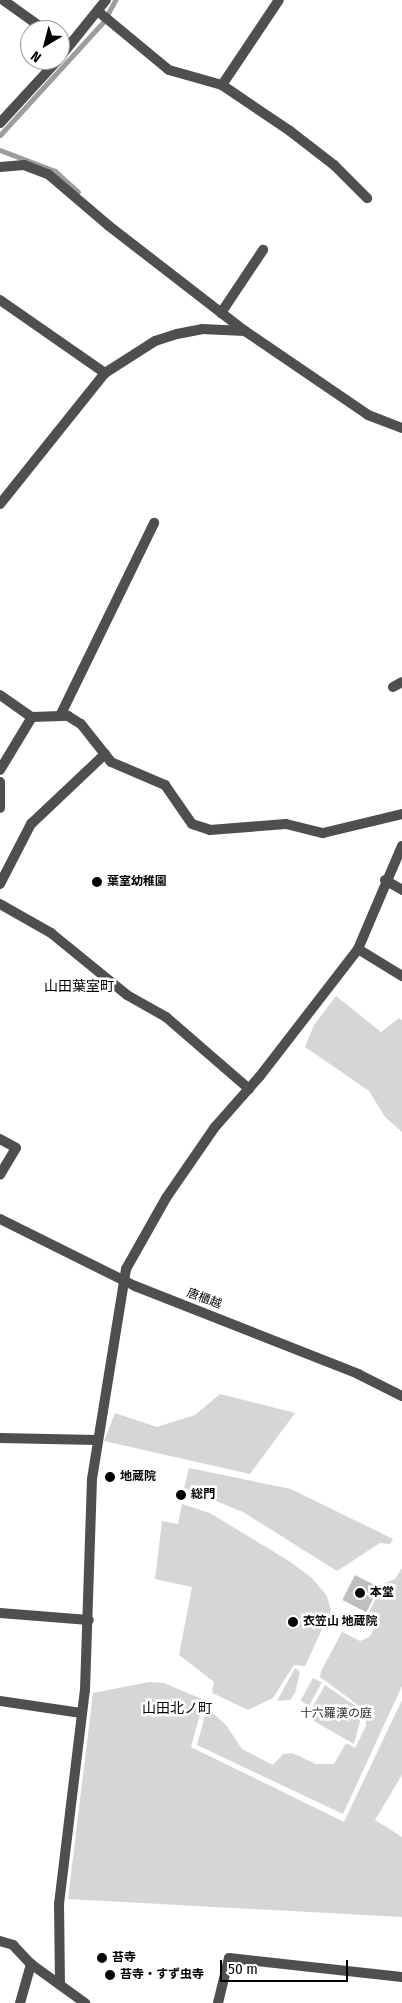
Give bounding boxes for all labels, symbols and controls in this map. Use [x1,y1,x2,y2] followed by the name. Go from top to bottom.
[20,20,70,70] north arrow
[28,47,45,66] text: N
[107,875,167,889] place label: 葉室幼稚園
[91,876,103,888] marker: 葉室幼稚園
[44,979,114,995] district label: 山田葉室町
[185,1286,223,1312] street label: 唐櫃越
[120,1470,156,1484] place label: 地蔵院
[104,1471,116,1483] marker: 地蔵院
[191,1488,215,1502] place label: 総門
[175,1489,187,1501] marker: 総門
[370,1586,394,1600] place label: 本堂
[354,1587,366,1599] marker: 本堂
[303,1615,377,1629] place label: 衣笠山 地蔵院
[287,1616,299,1628] marker: 衣笠山 地蔵院
[142,1701,212,1717] district label: 山田北ノ町
[300,1707,372,1721] park label: 十六羅漢の庭
[222,1950,350,1982] scale bar
[112,1951,136,1965] place label: 苔寺
[96,1952,108,1964] marker: 苔寺
[228,1960,258,1978] text: 50 m
[120,1968,204,1982] place label: 苔寺・すず虫寺
[104,1969,116,1981] marker: 苔寺・すず虫寺

